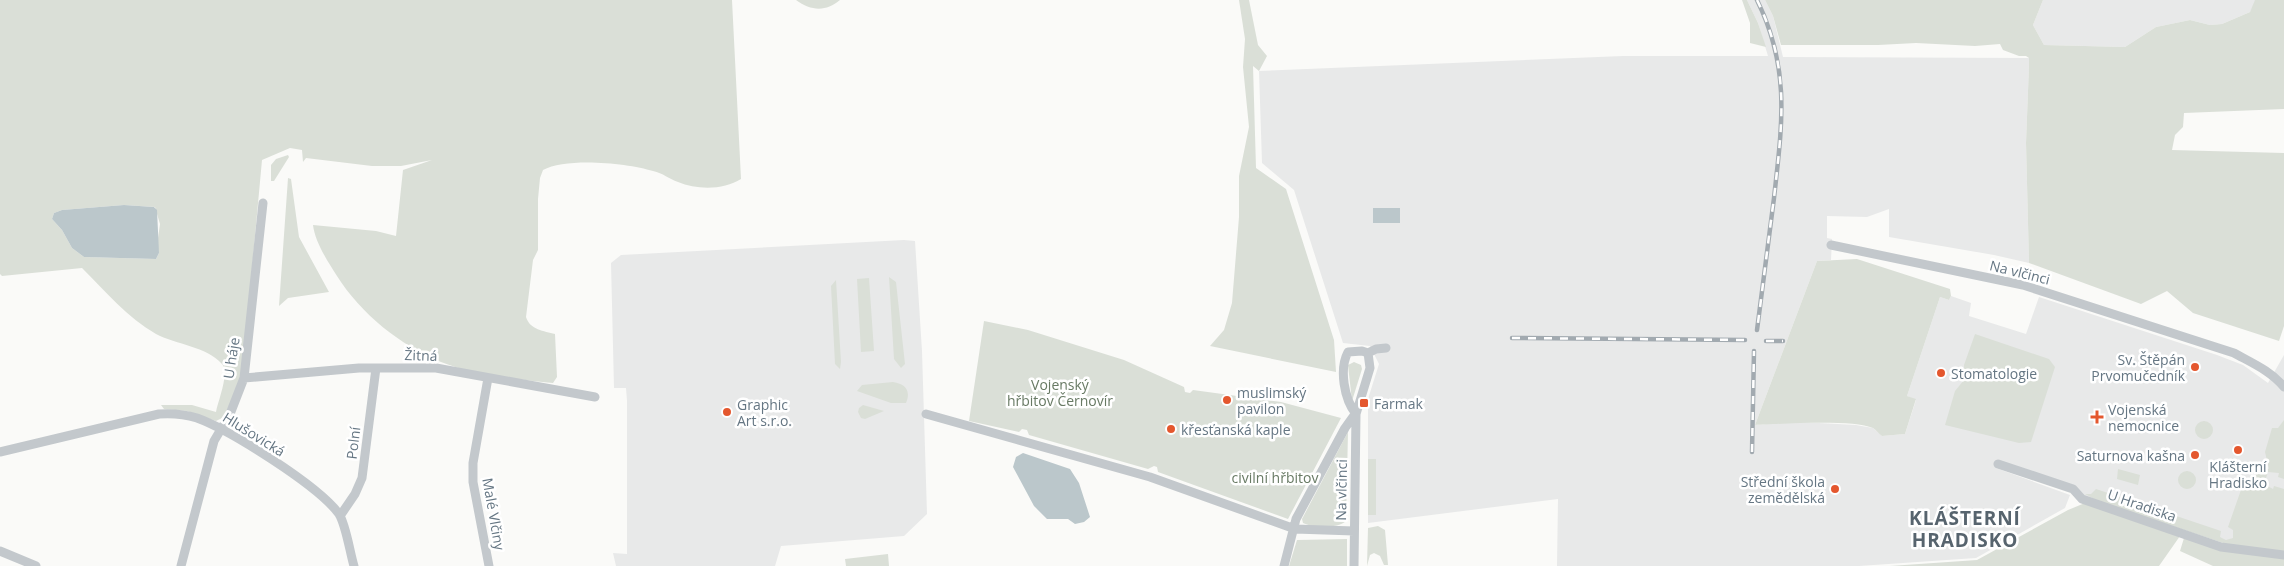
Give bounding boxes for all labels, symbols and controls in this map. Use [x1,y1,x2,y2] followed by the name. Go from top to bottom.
[1988,255,2052,289] street label: Na vlčinci
[218,336,244,380] street label: U háje
[404,345,438,365] street label: Žitná
[2091,350,2186,385] place label: Sv. Štěpán Prvomučedník
[2189,361,2201,373] marker: Sv. Štěpán Prvomučedník
[1951,364,2037,383] place label: Stomatologie
[1935,367,1947,379] marker: Stomatologie
[1007,375,1113,410] park label: Vojenský hřbitov Černovír
[1237,383,1307,418] place label: muslimský pavilon
[1221,394,1233,406] marker: muslimský pavilon
[1374,394,1423,413] place label: Farmak
[737,395,792,430] place label: Graphic Art s.r.o.
[1358,397,1370,409] marker: Farmak
[2108,400,2179,435] place label: Vojenská nemocnice
[721,406,733,418] marker: Graphic Art s.r.o.
[219,407,289,461] street label: Hlušovická
[2090,410,2104,424] marker: Vojenská nemocnice
[1181,420,1291,439] place label: křesťanská kaple
[1165,423,1177,435] marker: křesťanská kaple
[342,425,364,460] street label: Polní
[2232,444,2244,456] marker: Klášterní Hradisko
[2077,446,2185,465] place label: Saturnova kašna
[2189,449,2201,461] marker: Saturnova kašna
[2209,457,2267,492] place label: Klášterní Hradisko
[1331,459,1351,521] street label: Na vlčinci
[1232,468,1318,487] park label: civilní hřbitov
[1741,472,1825,507] place label: Střední škola zemědělská
[478,476,510,553] street label: Malé Vlčiny
[1829,483,1841,495] marker: Střední škola zemědělská
[2105,484,2179,526] street label: U Hradiska
[1909,505,2022,553] district label: KLÁŠTERNÍ HRADISKO

